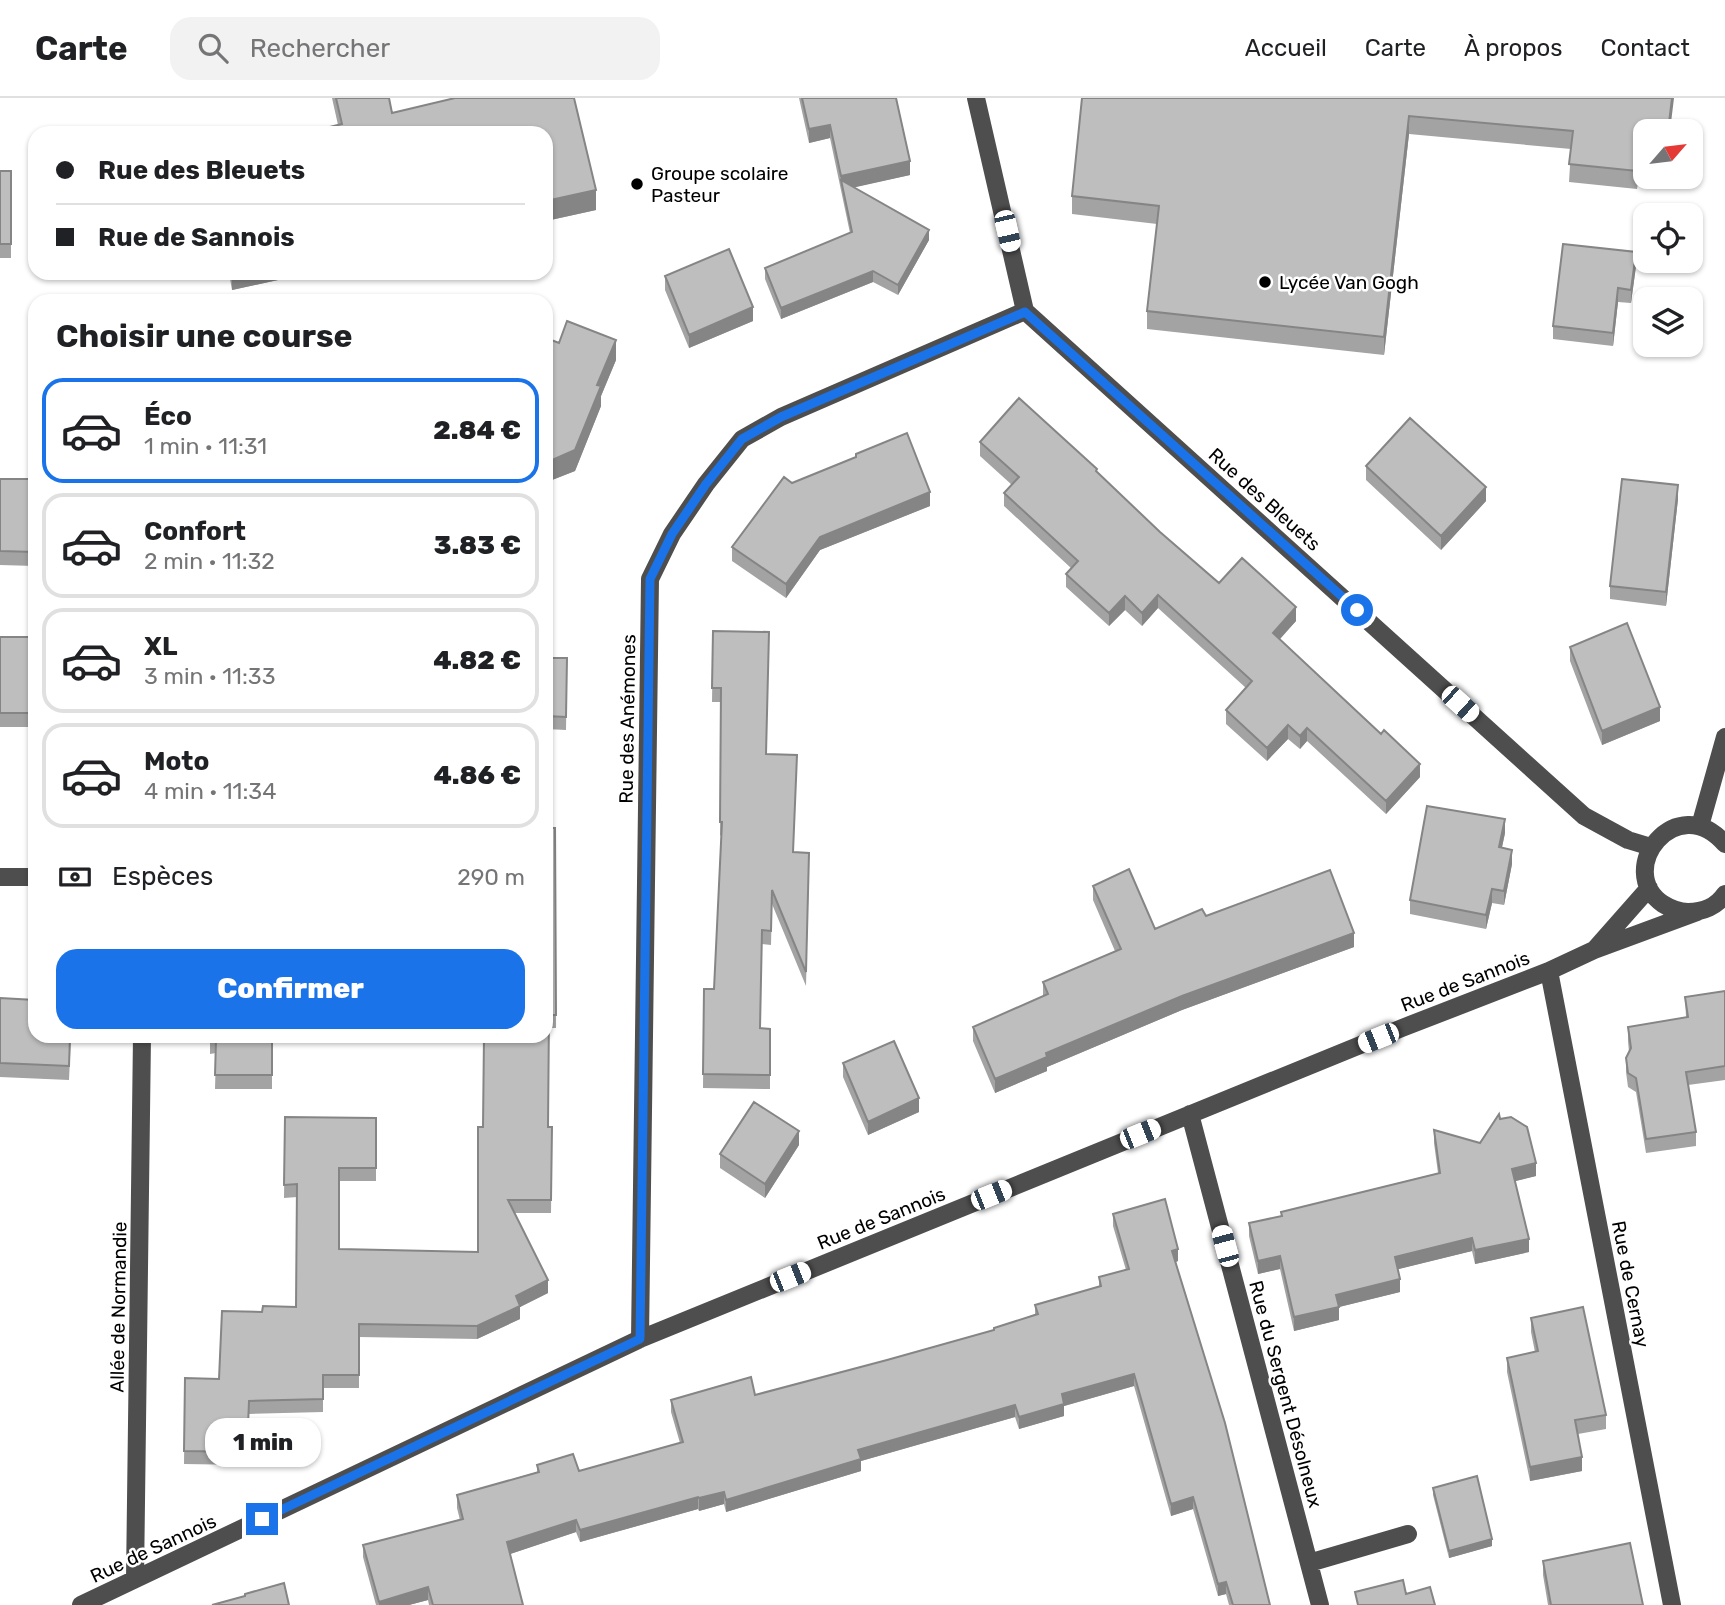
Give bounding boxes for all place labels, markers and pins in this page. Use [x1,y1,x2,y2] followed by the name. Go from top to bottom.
[651,162,788,207] place label: Groupe scolaire Pasteur
[629,176,645,192] marker: Groupe scolaire Pasteur
[1279,271,1419,294] place label: Lycée Van Gogh
[1257,274,1273,290] marker: Lycée Van Gogh

